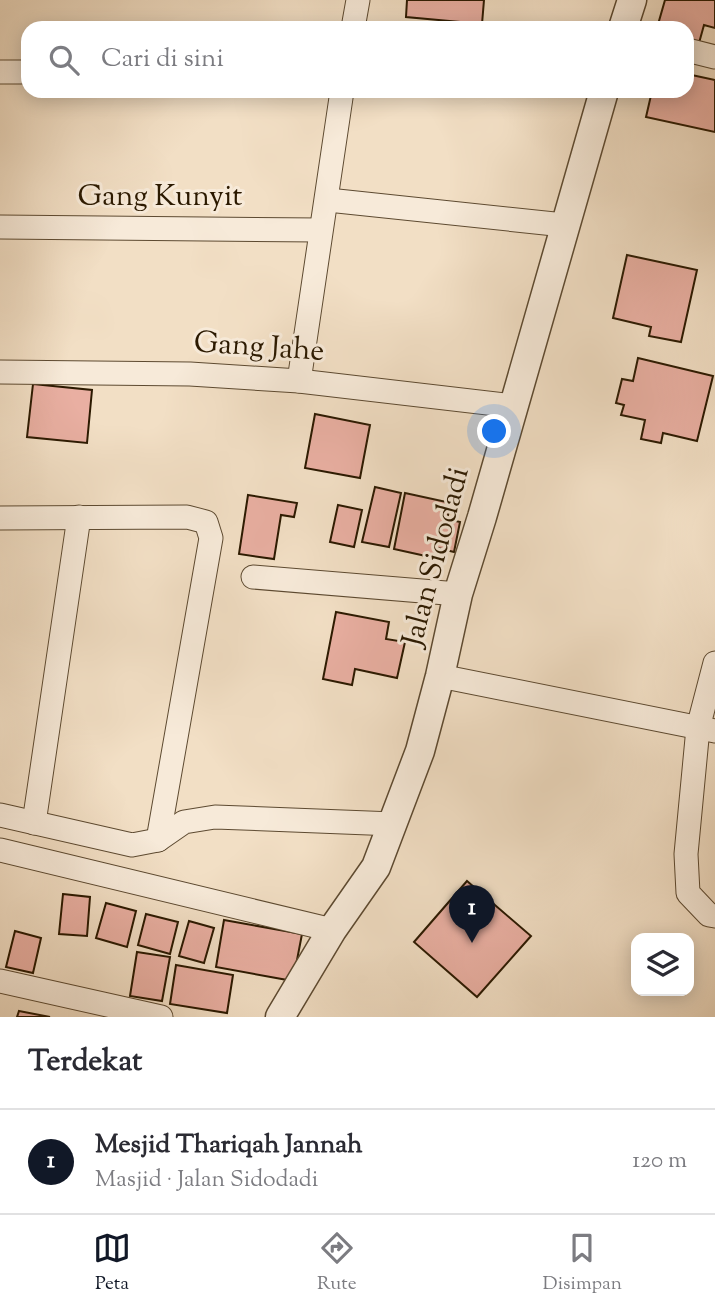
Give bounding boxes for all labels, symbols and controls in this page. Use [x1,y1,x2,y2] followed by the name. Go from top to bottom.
[21,21,694,98] search box
[45,41,83,79] icon: search
[101,41,224,78] text: Cari di sini
[77,176,243,219] street label: Gang Kunyit
[192,322,326,374] street label: Gang Jahe
[477,414,511,448] your location
[392,463,482,653] street label: Jalan Sidodadi
[449,885,495,943] pin: 1
[631,933,694,996] map controls
[631,933,694,996] button: layers
[28,1041,142,1084] text: Terdekat
[95,1127,363,1164] text: Mesjid Thariqah Jannah
[47,1145,55,1178] text: 1
[632,1145,687,1178] text: 120 m
[95,1164,318,1197] text: Masjid · Jalan Sidodadi
[93,1229,131,1298] tab: Peta
[317,1229,357,1298] tab: Rute
[543,1229,622,1298] tab: Disimpan

